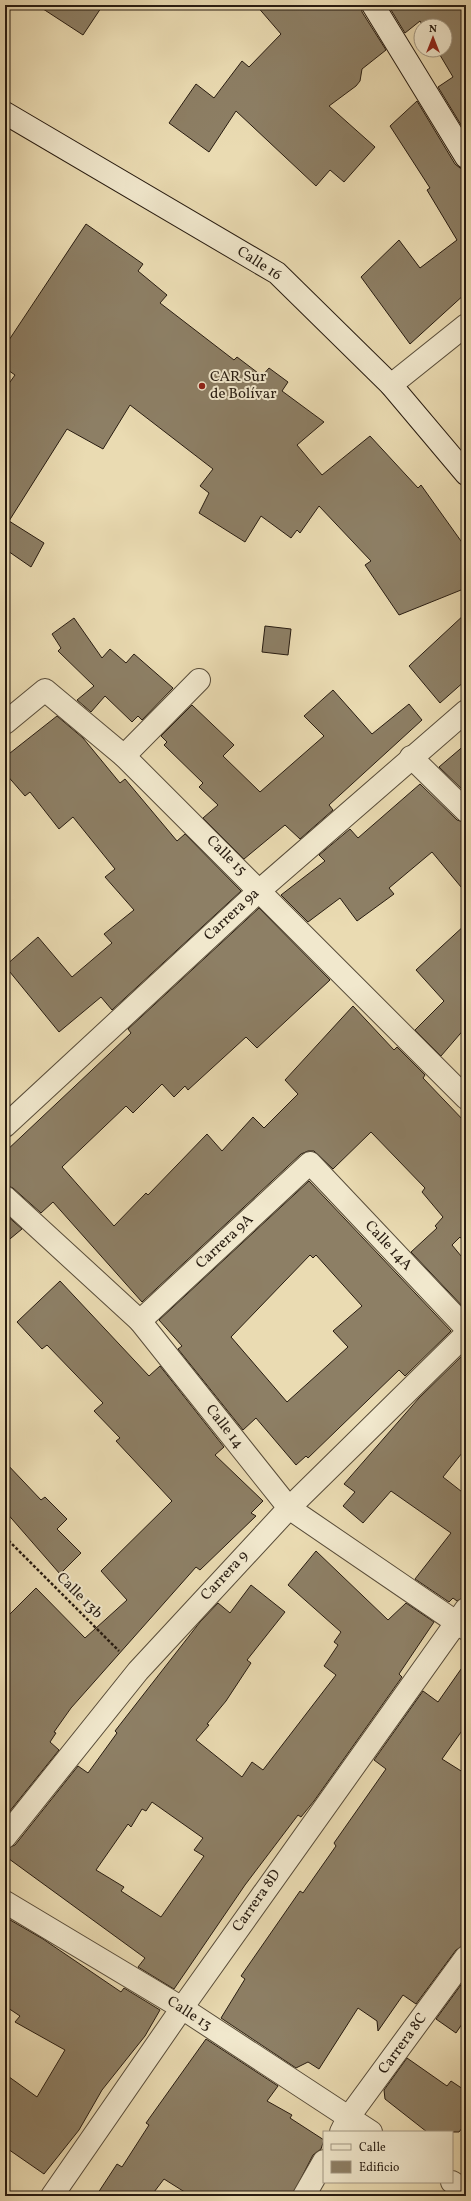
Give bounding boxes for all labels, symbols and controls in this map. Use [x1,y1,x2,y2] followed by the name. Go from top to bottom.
[413,18,453,58] north arrow
[429,22,437,37] text: N
[232,242,286,286] street label: Calle 16
[210,367,276,405] place label: CAR Sur de Bolívar
[197,381,207,391] marker: CAR Sur de Bolívar
[201,831,251,881] street label: Calle 15
[200,884,264,946] street label: Carrera 9a
[191,1209,259,1274] street label: Carrera 9A
[359,1216,417,1276] street label: Calle 14A
[200,1400,248,1454] street label: Calle 14
[196,1546,254,1606] street label: Carrera 9
[51,1568,107,1624] street label: Calle 13b
[228,1865,286,1937] street label: Carrera 8D
[162,1992,216,2036] street label: Calle 13
[374,2009,433,2079] street label: Carrera 8C
[323,2131,453,2183] legend
[359,2140,386,2156] text: Calle
[359,2160,399,2176] text: Edificio

